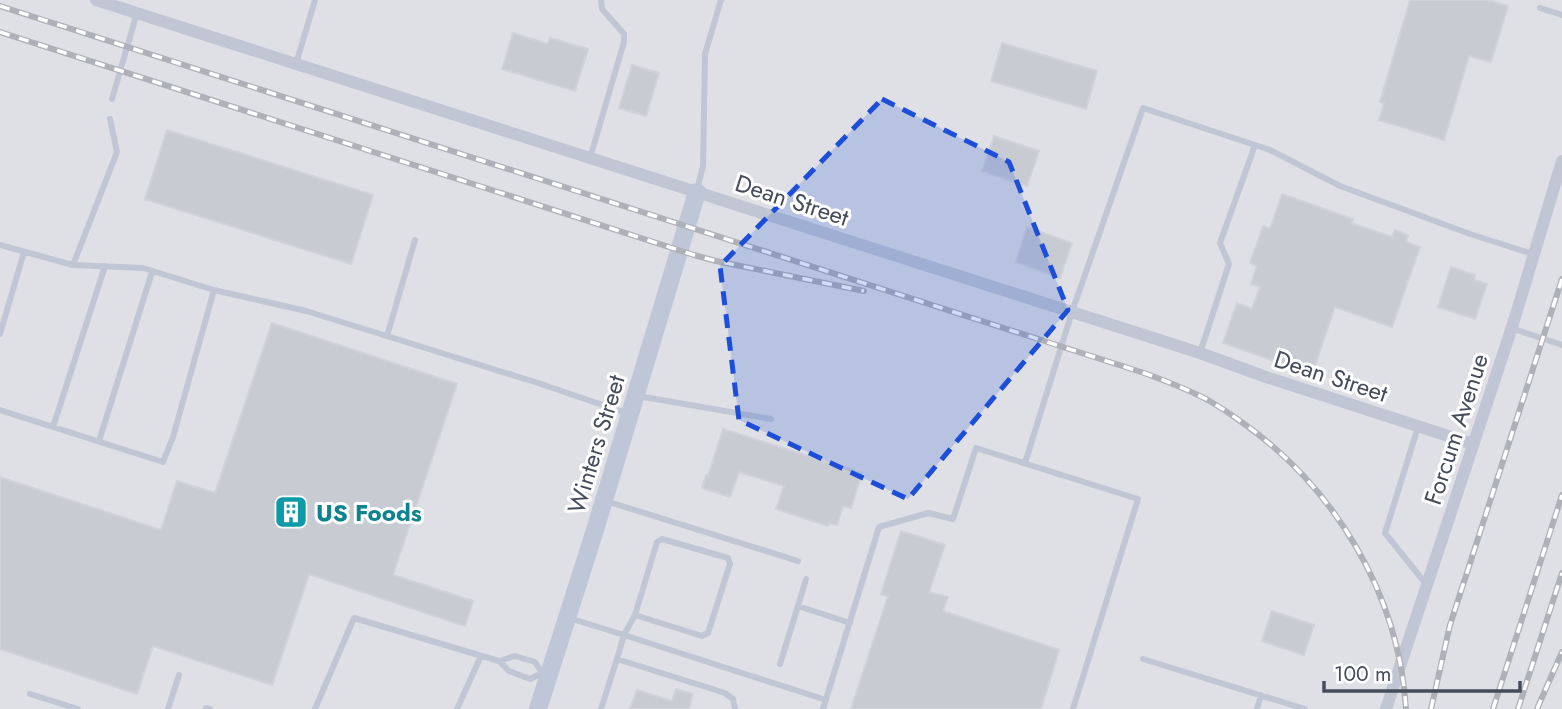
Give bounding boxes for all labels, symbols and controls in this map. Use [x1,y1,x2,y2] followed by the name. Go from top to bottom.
[731,165,853,235] street label: Dean Street
[1270,341,1392,411] street label: Dean Street
[1415,349,1497,509] street label: Forcum Avenue
[558,370,634,518] street label: Winters Street
[272,493,310,531] building icon: US Foods
[316,495,422,530] place label: US Foods
[1324,650,1520,694] scale bar
[1334,659,1391,689] text: 100 m

